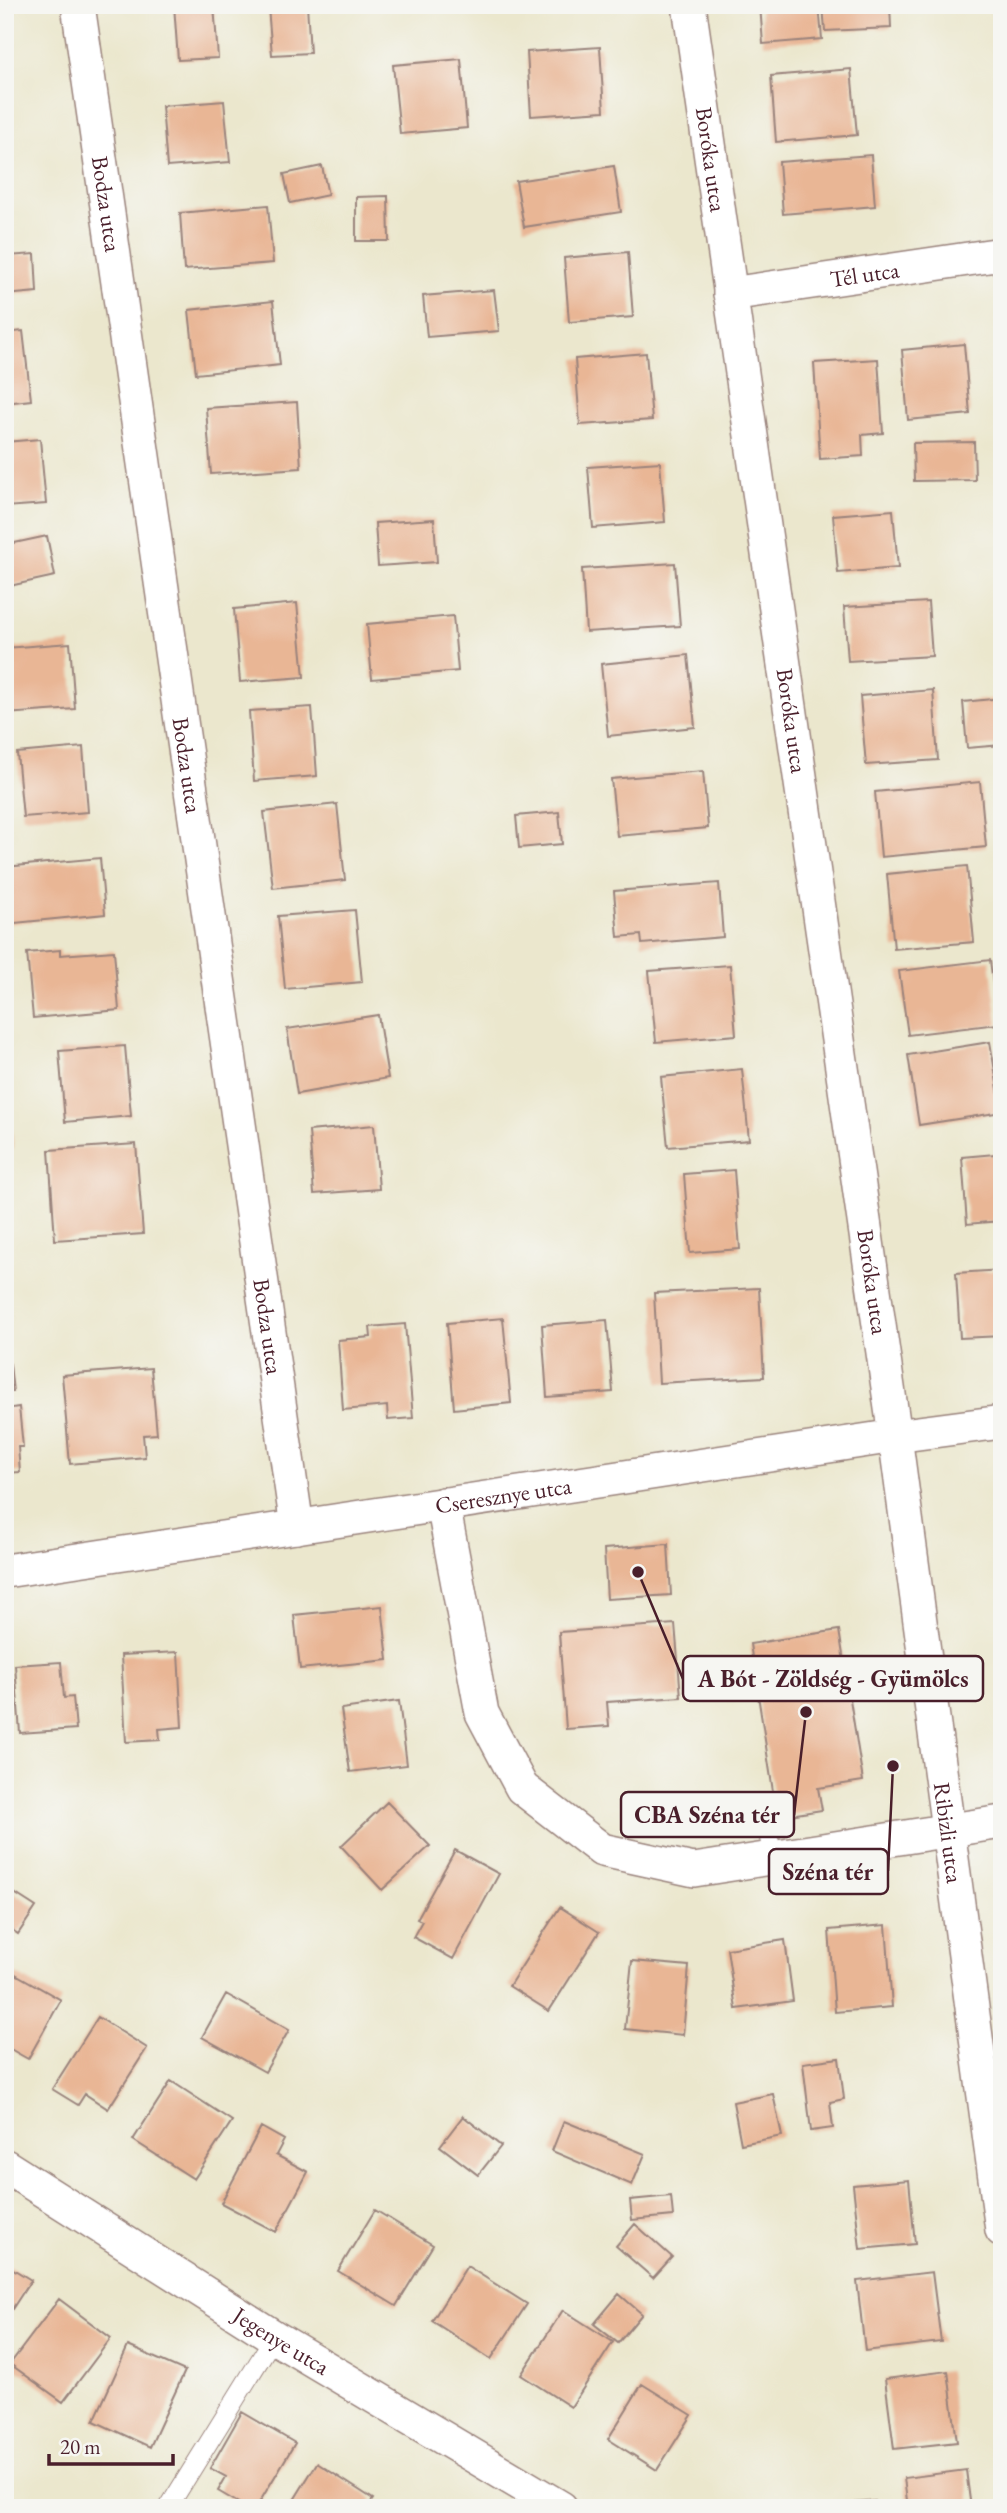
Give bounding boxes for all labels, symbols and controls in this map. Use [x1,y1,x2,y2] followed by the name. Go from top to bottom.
[689,105,734,215] street label: Boróka utca
[85,154,128,255] street label: Bodza utca
[828,254,902,294] street label: Tél utca
[770,666,815,776] street label: Boróka utca
[166,715,209,816] street label: Bodza utca
[850,1227,895,1337] street label: Boróka utca
[246,1276,290,1377] street label: Bodza utca
[433,1470,574,1521] street label: Cseresznye utca
[683,1656,983,1701] callout: A Bót - Zöldség - Gyümölcs
[696,1663,969,1695] text: A Bót - Zöldség - Gyümölcs
[927,1780,970,1886] street label: Ribizli utca
[621,1792,794,1837] callout: CBA Széna tér
[634,1799,780,1830] text: CBA Széna tér
[769,1849,888,1894] callout: Széna tér
[782,1856,874,1887] text: Széna tér
[226,2299,336,2382] street label: Jegenye utca
[49,2422,173,2466] scale bar
[60,2433,101,2460] text: 20 m

